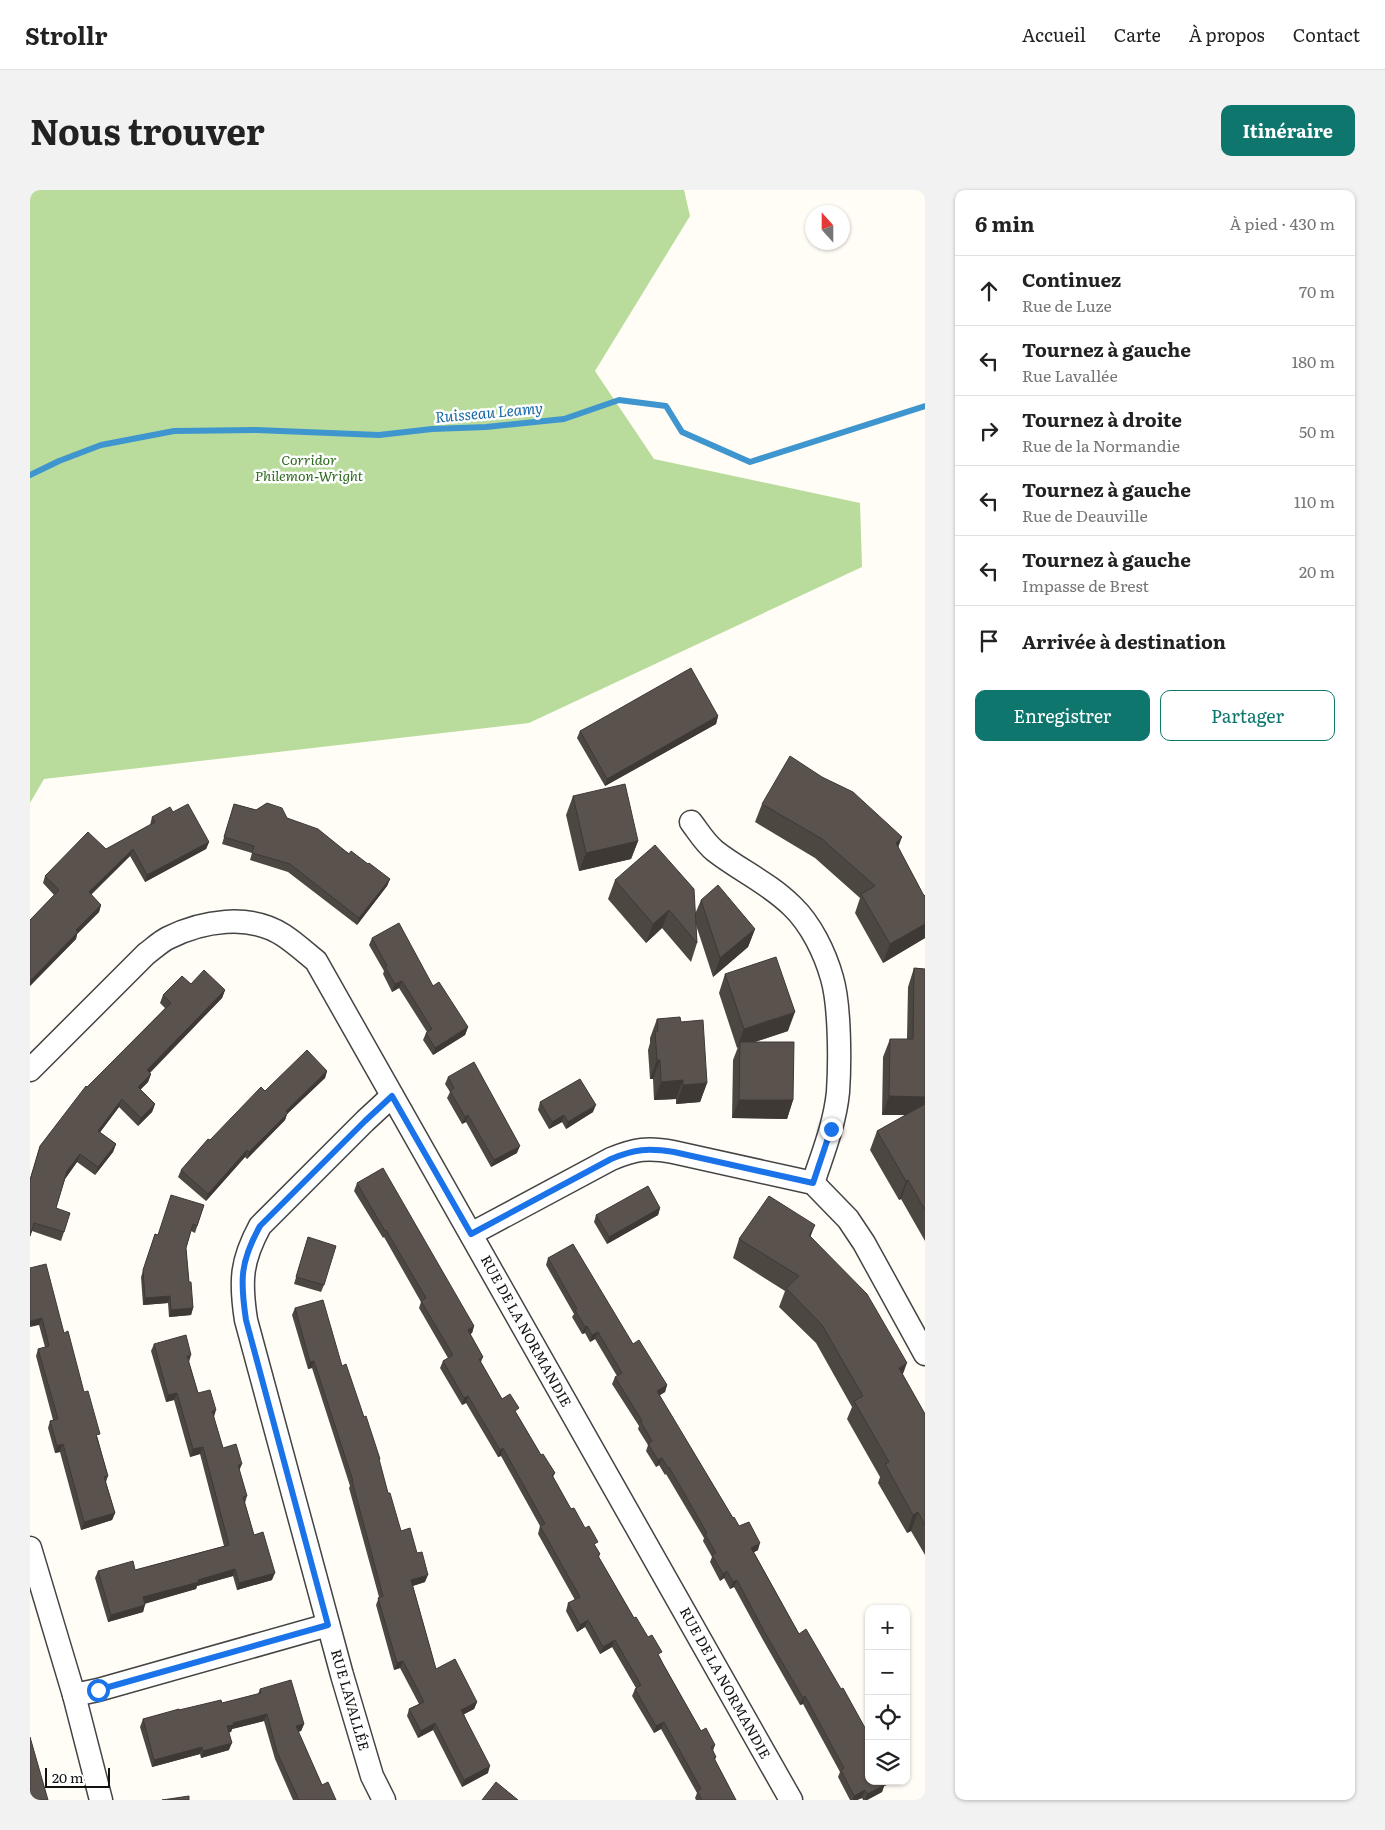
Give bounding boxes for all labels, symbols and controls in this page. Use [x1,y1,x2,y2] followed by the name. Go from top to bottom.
[25,17,108,52] text: Strollr
[1022,21,1086,48] text: Accueil
[1114,21,1161,48] text: Carte
[1189,21,1265,48] text: À propos
[1293,21,1360,48] text: Contact
[30,104,265,156] text: Nous trouver
[1221,105,1355,156] button: Itinéraire
[805,205,850,250] north arrow
[975,207,1035,238] text: 6 min
[1230,211,1335,235] text: À pied · 430 m
[1022,265,1121,293] text: Continuez
[975,277,1003,305] icon: ahead
[1299,279,1335,303] text: 70 m
[1022,293,1112,317] text: Rue de Luze
[1022,335,1191,363] text: Tournez à gauche
[975,347,1003,375] icon: left
[1292,349,1335,373] text: 180 m
[1022,363,1118,387] text: Rue Lavallée
[434,395,544,428] water label: Ruisseau Leamy
[1022,405,1182,433] text: Tournez à droite
[975,417,1003,445] icon: right
[1299,419,1335,443] text: 50 m
[1022,433,1180,457] text: Rue de la Normandie
[255,449,364,485] park label: Corridor Philemon-Wright
[1022,475,1191,503] text: Tournez à gauche
[975,487,1003,515] icon: left
[1294,489,1335,513] text: 110 m
[1022,503,1148,527] text: Rue de Deauville
[1022,545,1191,573] text: Tournez à gauche
[975,557,1003,585] icon: left
[1299,559,1335,583] text: 20 m
[1022,573,1149,597] text: Impasse de Brest
[975,627,1003,655] icon: arrive
[1022,627,1226,655] text: Arrivée à destination
[975,690,1150,741] button: Enregistrer
[1160,690,1335,741] button: Partager
[820,1118,843,1141] route end
[477,1251,577,1410] street label: RUE DE LA NORMANDIE
[676,1603,776,1762] street label: RUE DE LA NORMANDIE
[865,1605,910,1785] map controls
[865,1605,910,1650] button: +
[327,1647,375,1753] street label: RUE LAVALLÉE
[865,1650,910,1695] button: −
[87,1679,110,1702] route start
[865,1695,910,1740] button: locate
[865,1740,910,1785] button: layers
[45,1765,110,1788] scale bar
[52,1767,84,1787] text: 20 m

